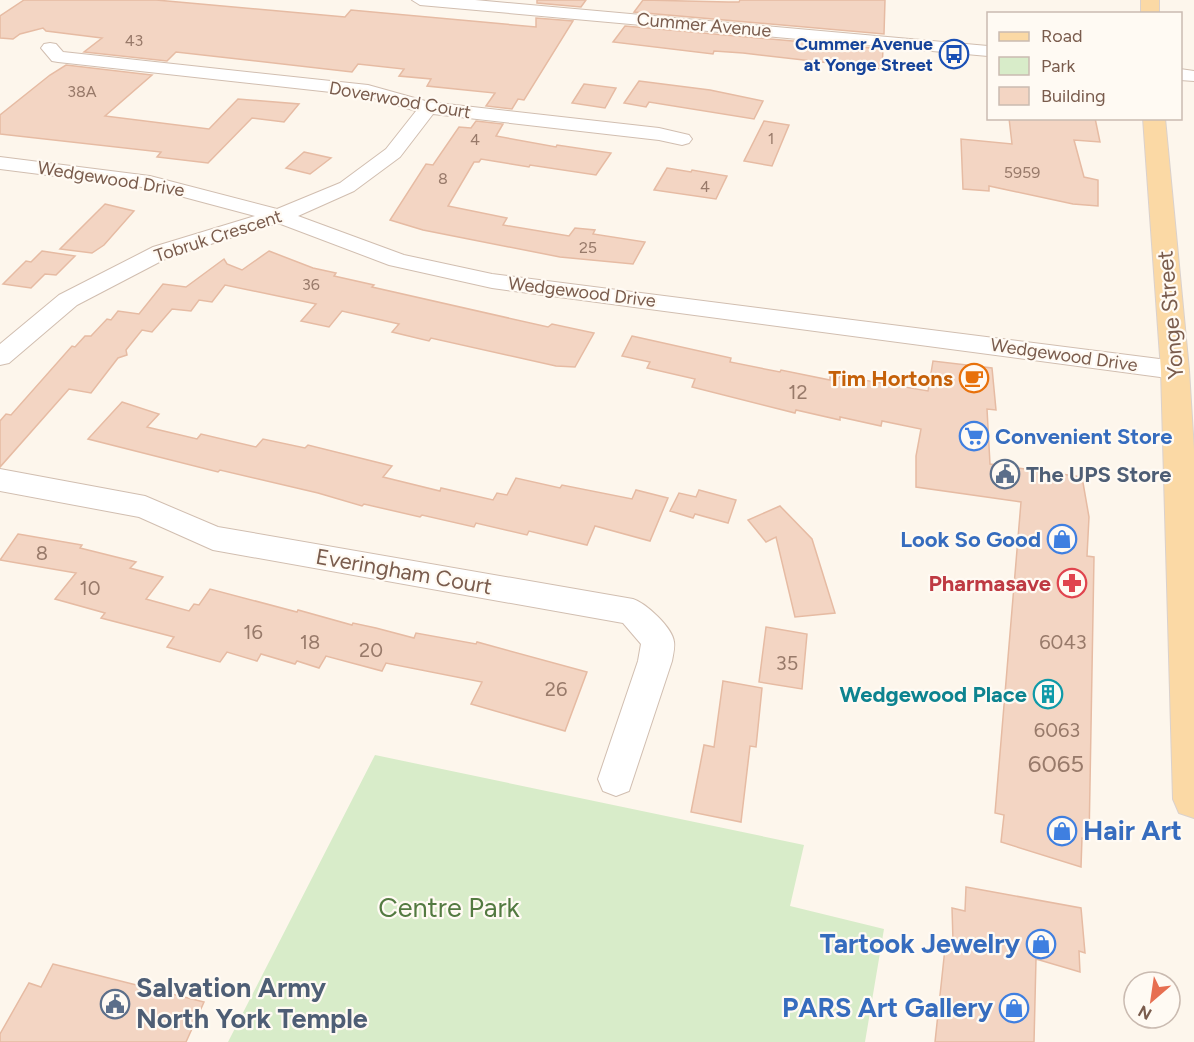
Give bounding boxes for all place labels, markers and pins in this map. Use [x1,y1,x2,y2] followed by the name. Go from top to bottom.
[795,33,933,76] place label: Cummer Avenue at Yonge Street
[938,38,970,70] bus stop icon: Cummer Avenue at Yonge Street
[958,362,990,394] cafe icon: Tim Hortons
[828,365,953,392] place label: Tim Hortons
[958,420,990,452] supermarket icon: Convenient Store
[995,423,1172,450] place label: Convenient Store
[989,458,1021,490] public building icon: The UPS Store
[1026,461,1171,488] place label: The UPS Store
[1046,523,1078,555] shop icon: Look So Good
[900,526,1041,553] place label: Look So Good
[1056,567,1088,599] pharmacy icon: Pharmasave
[928,570,1051,597] place label: Pharmasave
[1032,678,1064,710] building icon: Wedgewood Place
[840,681,1027,708] place label: Wedgewood Place
[1083,814,1182,847] place label: Hair Art
[1046,815,1078,847] shop icon: Hair Art
[820,927,1020,960] place label: Tartook Jewelry
[1025,928,1057,960] shop icon: Tartook Jewelry
[136,971,368,1035] place label: Salvation Army North York Temple
[99,988,131,1020] public building icon: Salvation Army North York Temple
[782,991,993,1024] place label: PARS Art Gallery
[998,992,1030,1024] shop icon: PARS Art Gallery

